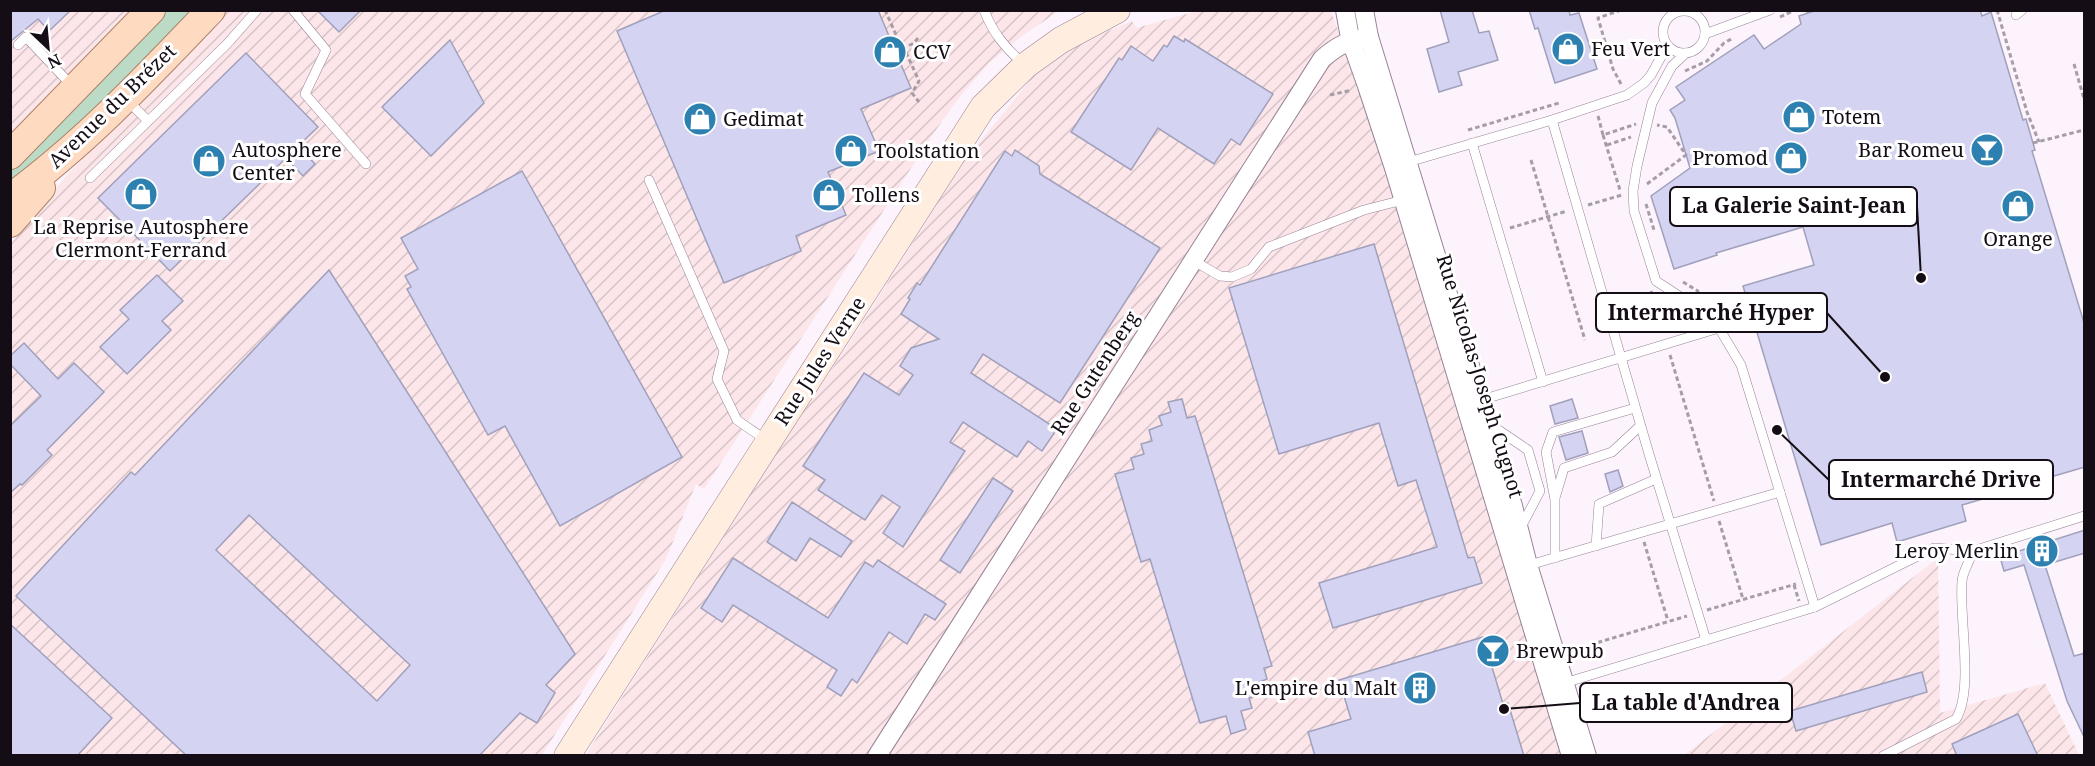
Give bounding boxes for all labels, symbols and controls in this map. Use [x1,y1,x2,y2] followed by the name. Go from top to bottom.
[18,18,78,78] north arrow
[1550,31,1586,67] shop icon: Feu Vert
[872,34,908,70] shop icon: CCV
[1591,35,1670,62] place label: Feu Vert
[42,38,181,174] street label: Avenue du Brézet
[913,38,952,65] place label: CCV
[44,49,65,74] text: N
[1781,99,1817,135] shop icon: Totem
[682,101,718,137] shop icon: Gedimat
[1822,103,1882,130] place label: Totem
[723,105,804,132] place label: Gedimat
[1969,132,2005,168] bar icon: Bar Romeu
[833,133,869,169] shop icon: Toolstation
[232,136,342,186] place label: Autosphere Center
[1858,136,1964,163] place label: Bar Romeu
[874,137,980,164] place label: Toolstation
[1773,140,1809,176] shop icon: Promod
[191,143,227,179] shop icon: Autosphere Center
[1692,144,1768,171] place label: Promod
[123,176,159,212] shop icon: La Reprise Autosphere Clermont-Ferrand
[811,177,847,213] shop icon: Tollens
[852,181,920,208] place label: Tollens
[1670,187,1917,226] callout: La Galerie Saint-Jean
[2000,188,2036,224] shop icon: Orange
[1682,191,1906,219] text: La Galerie Saint-Jean
[33,213,249,263] place label: La Reprise Autosphere Clermont-Ferrand
[1983,225,2053,252] place label: Orange
[1431,251,1530,501] street label: Rue Nicolas-Joseph Cugnot
[768,291,871,430] street label: Rue Jules Verne
[1596,293,1827,332] callout: Intermarché Hyper
[1608,298,1814,326] text: Intermarché Hyper
[1044,305,1145,440] street label: Rue Gutenberg
[1829,460,2053,499] callout: Intermarché Drive
[1841,465,2041,493] text: Intermarché Drive
[2024,533,2060,569] building icon: Leroy Merlin
[1894,537,2019,564] place label: Leroy Merlin
[1475,633,1511,669] bar icon: Brewpub
[1516,637,1604,664] place label: Brewpub
[1402,670,1438,706] building icon: L'empire du Malt
[1235,674,1397,701] place label: L'empire du Malt
[1580,683,1792,722] callout: La table d'Andrea
[1592,688,1780,716] text: La table d'Andrea

